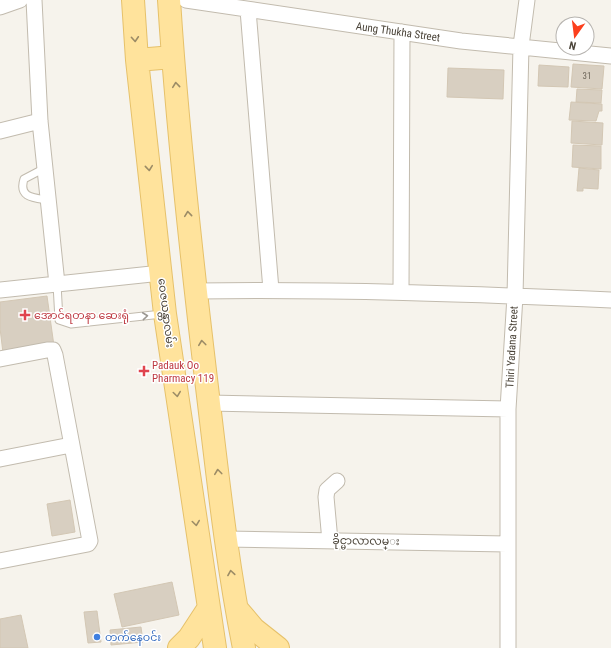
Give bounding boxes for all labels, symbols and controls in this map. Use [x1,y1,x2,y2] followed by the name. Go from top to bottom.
[555,16,595,56] north arrow
[355,20,441,44] street label: Aung Thukha Street
[131,36,140,42] one-way arrow
[568,38,578,52] text: N
[583,71,591,81] house number: 31
[171,82,180,88] one-way arrow
[144,165,153,171] one-way arrow
[184,211,193,217] one-way arrow
[153,278,178,349] street label: ဝေဇယန္တာလမ်း
[503,306,521,388] street label: Thiri Yadana Street
[34,308,129,324] place label: အောင်ရတနာ ဆေးရုံ
[19,309,31,321] marker: အောင်ရတနာ ဆေးရုံ
[142,312,148,321] one-way arrow
[198,340,207,346] one-way arrow
[152,359,214,385] place label: Padauk Oo Pharmacy 119
[139,366,149,376] marker: Padauk Oo Pharmacy 119
[172,391,181,398] one-way arrow
[214,469,223,475] one-way arrow
[191,520,200,526] one-way arrow
[332,533,400,550] street label: ခိုင္မာလာလမ္း
[227,570,236,576] one-way arrow
[105,630,161,646] place label: တက်နေဝင်း
[92,632,102,642] marker: တက်နေဝင်း

